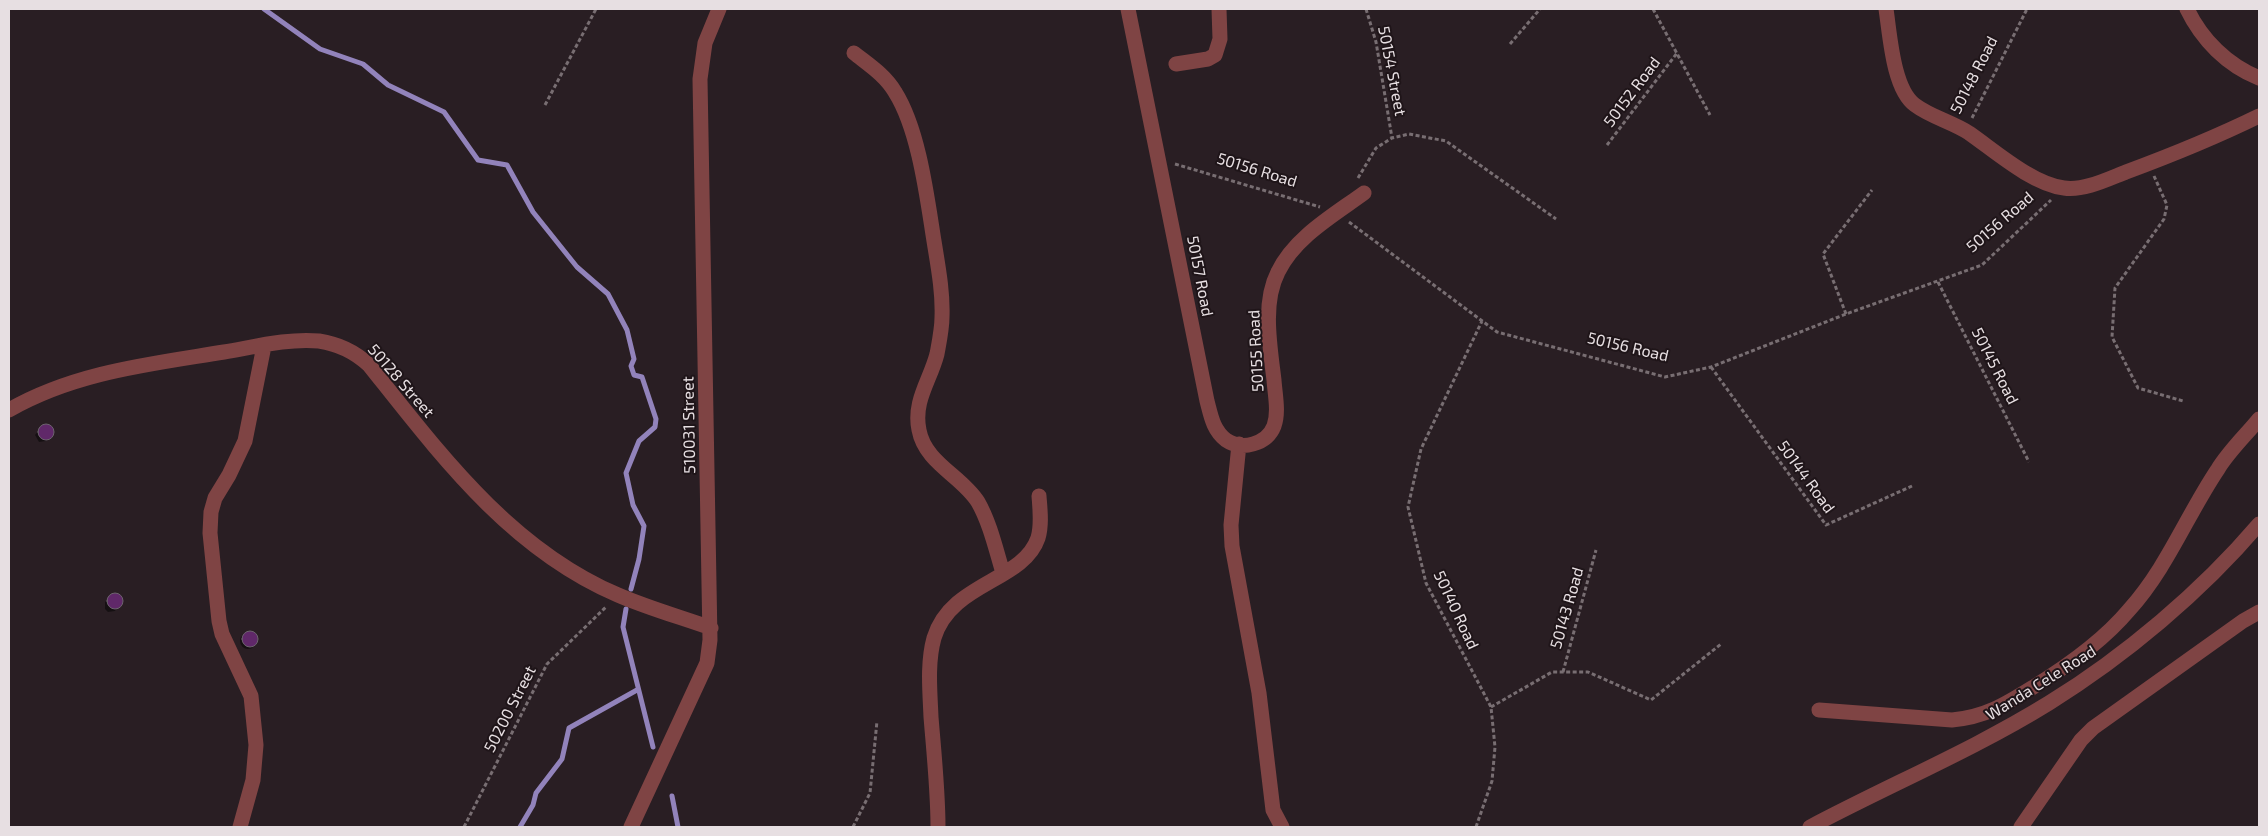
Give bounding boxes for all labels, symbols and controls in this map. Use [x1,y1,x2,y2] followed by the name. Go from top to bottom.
[1374,24,1410,118] street label: 50154 Street
[1946,33,2002,117] street label: 50148 Road
[1599,53,1665,131] street label: 50152 Road
[1215,149,1299,191] street label: 50156 Road
[1962,188,2038,256] street label: 50156 Road
[1183,234,1217,318] street label: 50157 Road
[1244,309,1268,393] street label: 50155 Road
[1968,324,2022,408] street label: 50145 Road
[1586,328,1670,366] street label: 50156 Road
[364,340,438,422] street label: 50128 Street
[679,376,699,474] street label: 510031 Street
[1773,437,1839,517] street label: 50144 Road
[1546,565,1588,651] street label: 50143 Road
[1429,568,1483,652] street label: 50140 Road
[1982,641,2100,725] street label: Wanda Cele Road
[480,663,540,755] street label: 50200 Street

